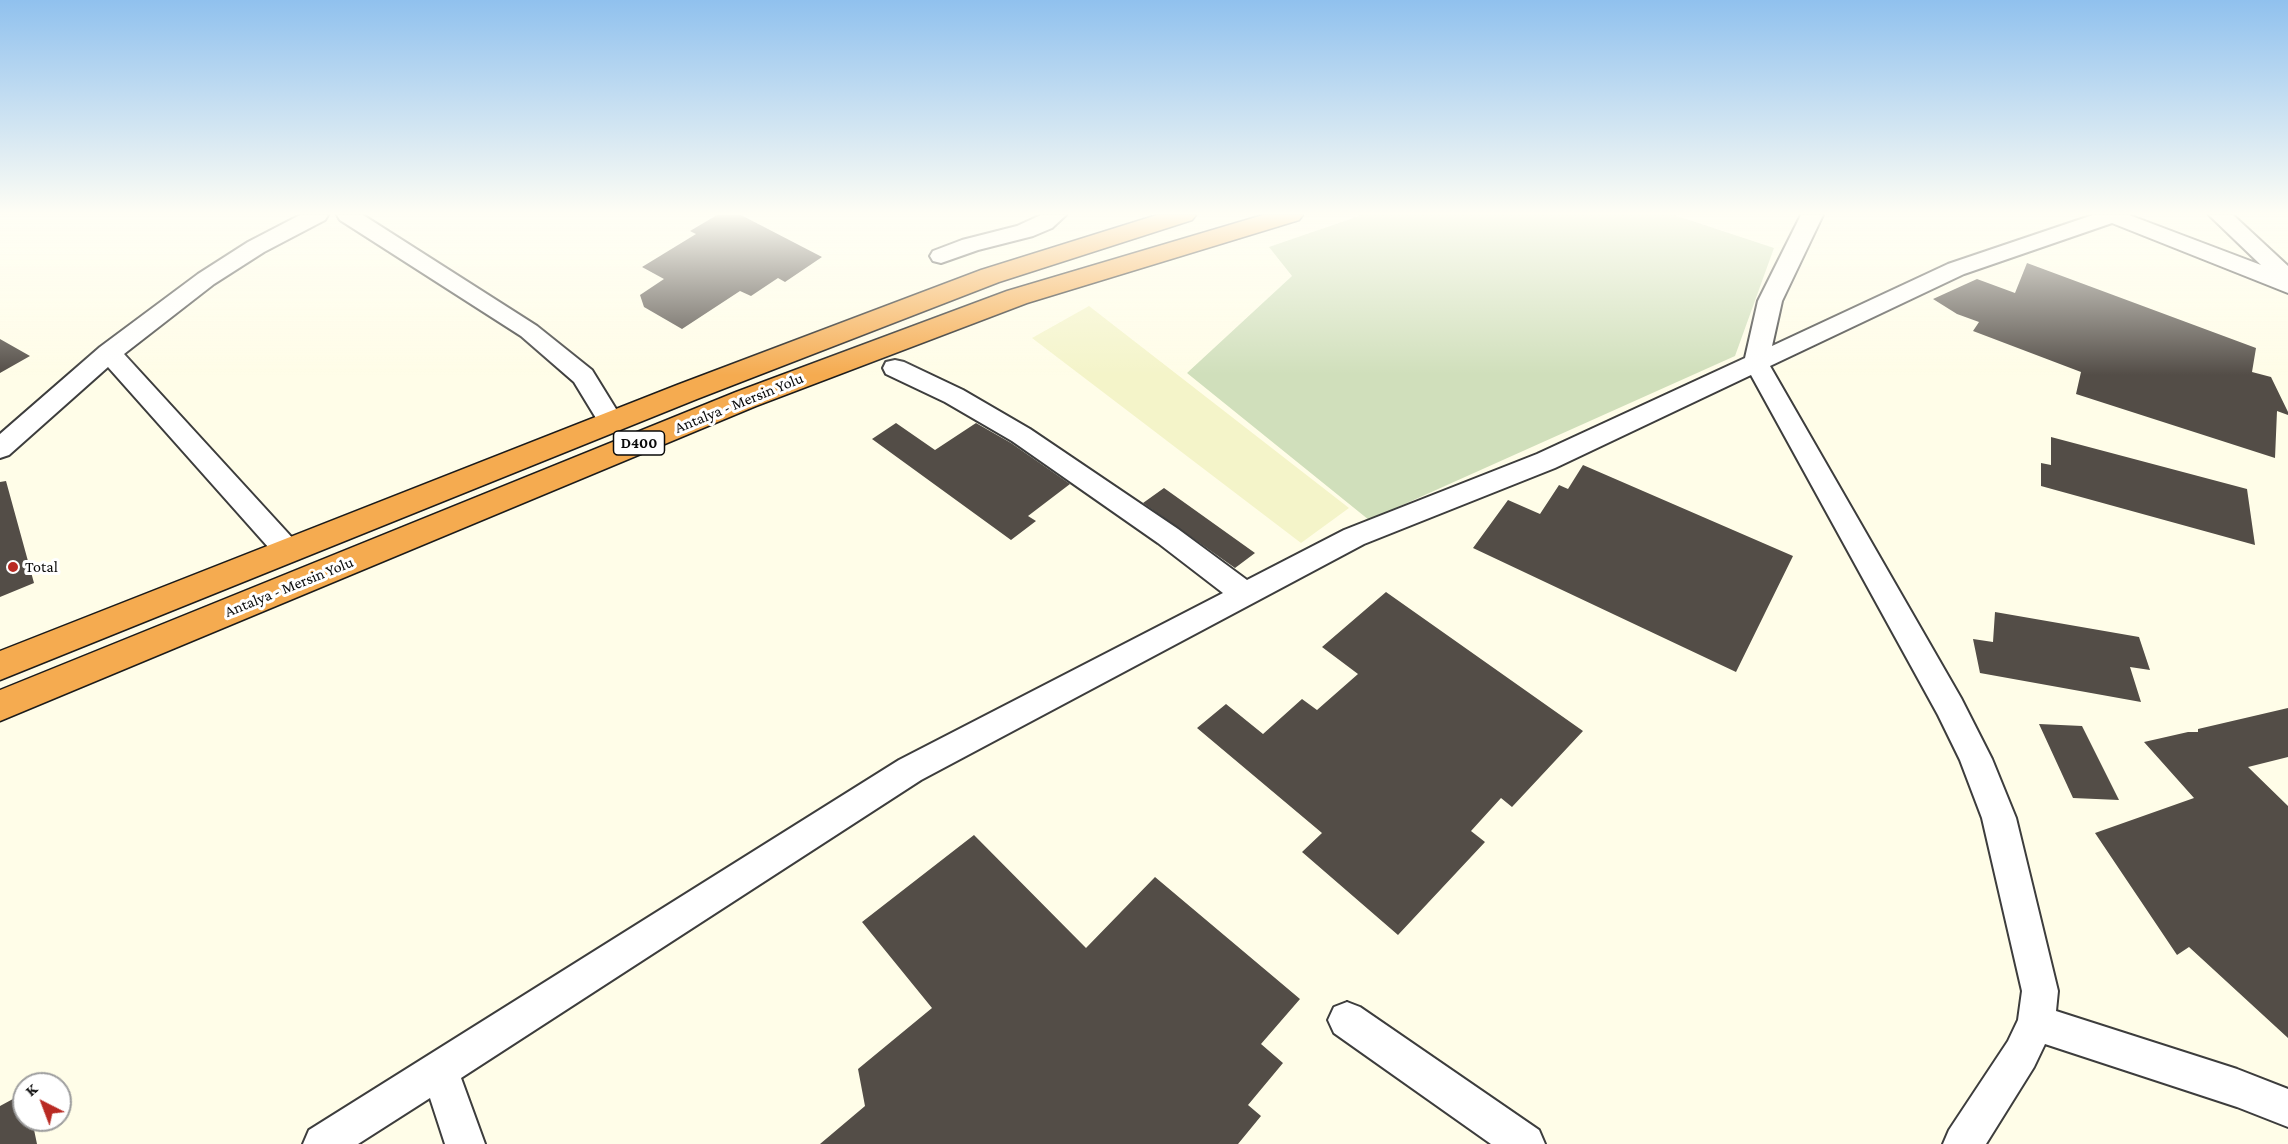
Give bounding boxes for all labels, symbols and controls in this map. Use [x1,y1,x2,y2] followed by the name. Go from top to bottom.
[672,368,806,438] street label: Antalya - Mersin Yolu
[614,431,664,455] road number: D400
[222,552,356,622] street label: Antalya - Mersin Yolu
[25,557,58,577] place label: Total
[6,560,20,574] marker: Total
[12,1072,72,1132] north arrow
[21,1080,40,1099] text: K

